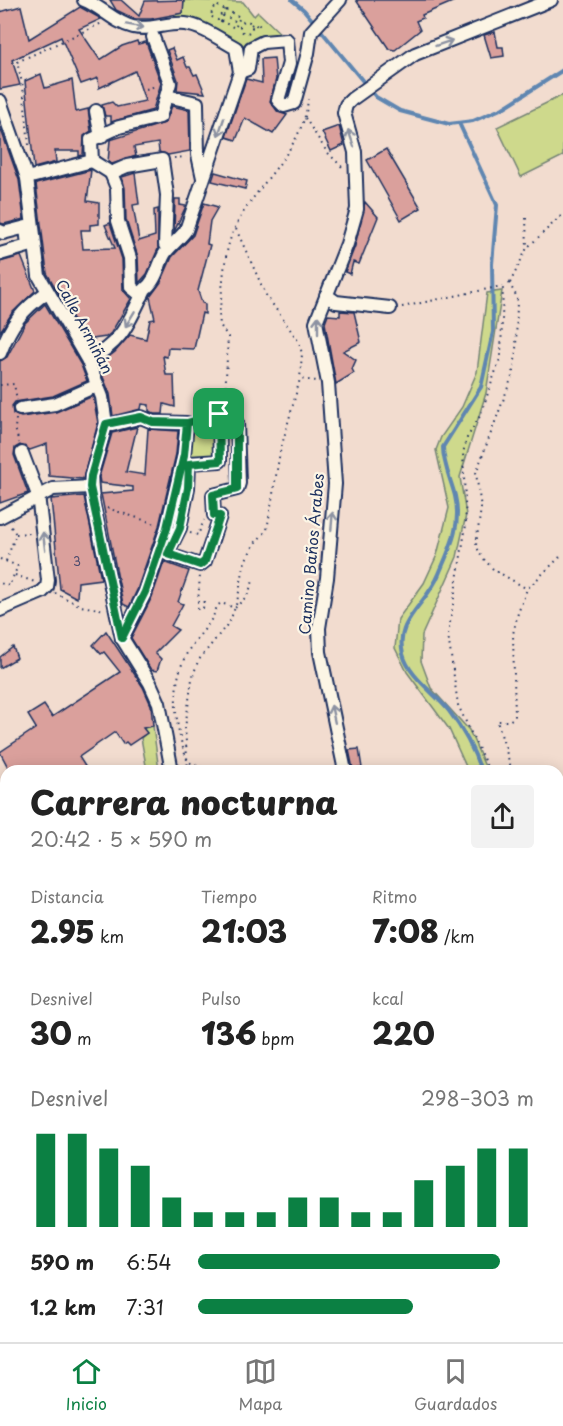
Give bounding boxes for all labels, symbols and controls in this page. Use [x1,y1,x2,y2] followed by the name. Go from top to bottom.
[125,21,144,32] one-way arrow
[434,36,453,47] one-way arrow
[214,117,225,136] one-way arrow
[345,129,356,148] one-way arrow
[51,275,120,378] street label: Calle Armiñán
[124,310,136,327] one-way arrow
[312,316,324,336] one-way arrow
[193,388,244,439] pin
[202,397,235,430] icon: arrive
[292,472,329,635] street label: Camino Baños Árabes
[327,512,338,531] one-way arrow
[38,532,49,552] one-way arrow
[73,552,81,570] house number: 3
[327,704,338,724] one-way arrow
[30,776,338,826] text: Carrera nocturna
[471,785,534,848] button: share
[30,824,212,854] text: 20:42 · 5 × 590 m
[30,884,104,908] text: Distancia
[201,884,257,908] text: Tiempo
[372,884,417,908] text: Ritmo
[30,908,95,953] text: 2.95
[201,908,287,953] text: 21:03
[372,908,439,953] text: 7:08
[95,924,124,948] text: km
[439,924,475,948] text: /km
[30,986,92,1010] text: Desnivel
[201,986,241,1010] text: Pulso
[372,986,404,1010] text: kcal
[30,1010,72,1055] text: 30
[201,1010,256,1055] text: 136
[372,1010,435,1055] text: 220
[72,1026,92,1050] text: m
[256,1026,295,1050] text: bpm
[30,1083,108,1113] text: Desnivel
[421,1083,534,1113] text: 298–303 m
[30,1247,94,1277] text: 590 m
[126,1247,172,1277] text: 6:54
[30,1292,96,1322] text: 1.2 km
[126,1292,164,1322] text: 7:31
[66,1355,107,1415] tab: Inicio
[238,1355,282,1415] tab: Mapa
[414,1355,497,1415] tab: Guardados

